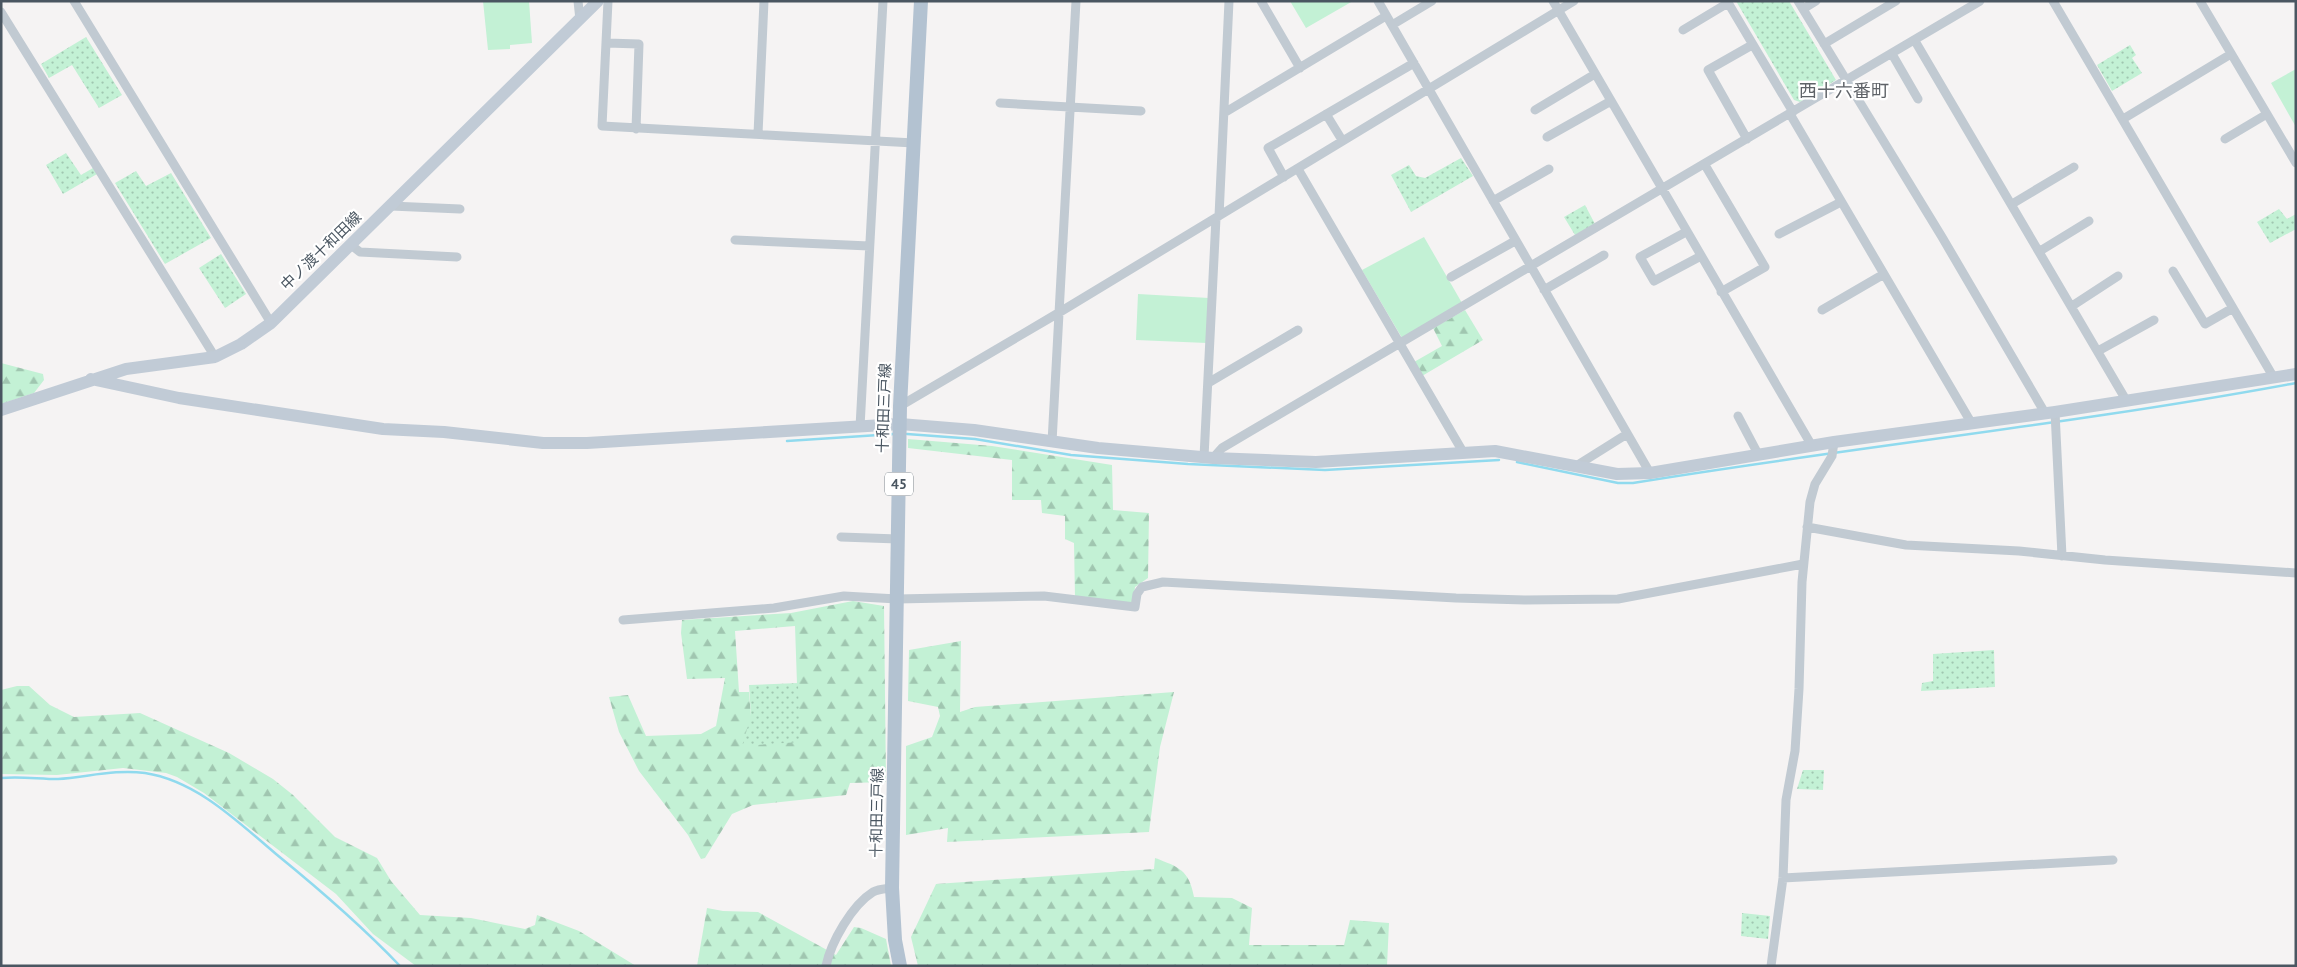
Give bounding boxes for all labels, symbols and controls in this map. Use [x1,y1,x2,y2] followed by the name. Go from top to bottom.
[1799,79,1889,102] district label: 西十六番町
[276,207,365,294] street label: 中ノ渡十和田線
[872,363,895,453] street label: 十和田三戸線
[885,472,913,496] road number: 45
[866,768,887,858] street label: 十和田三戸線

